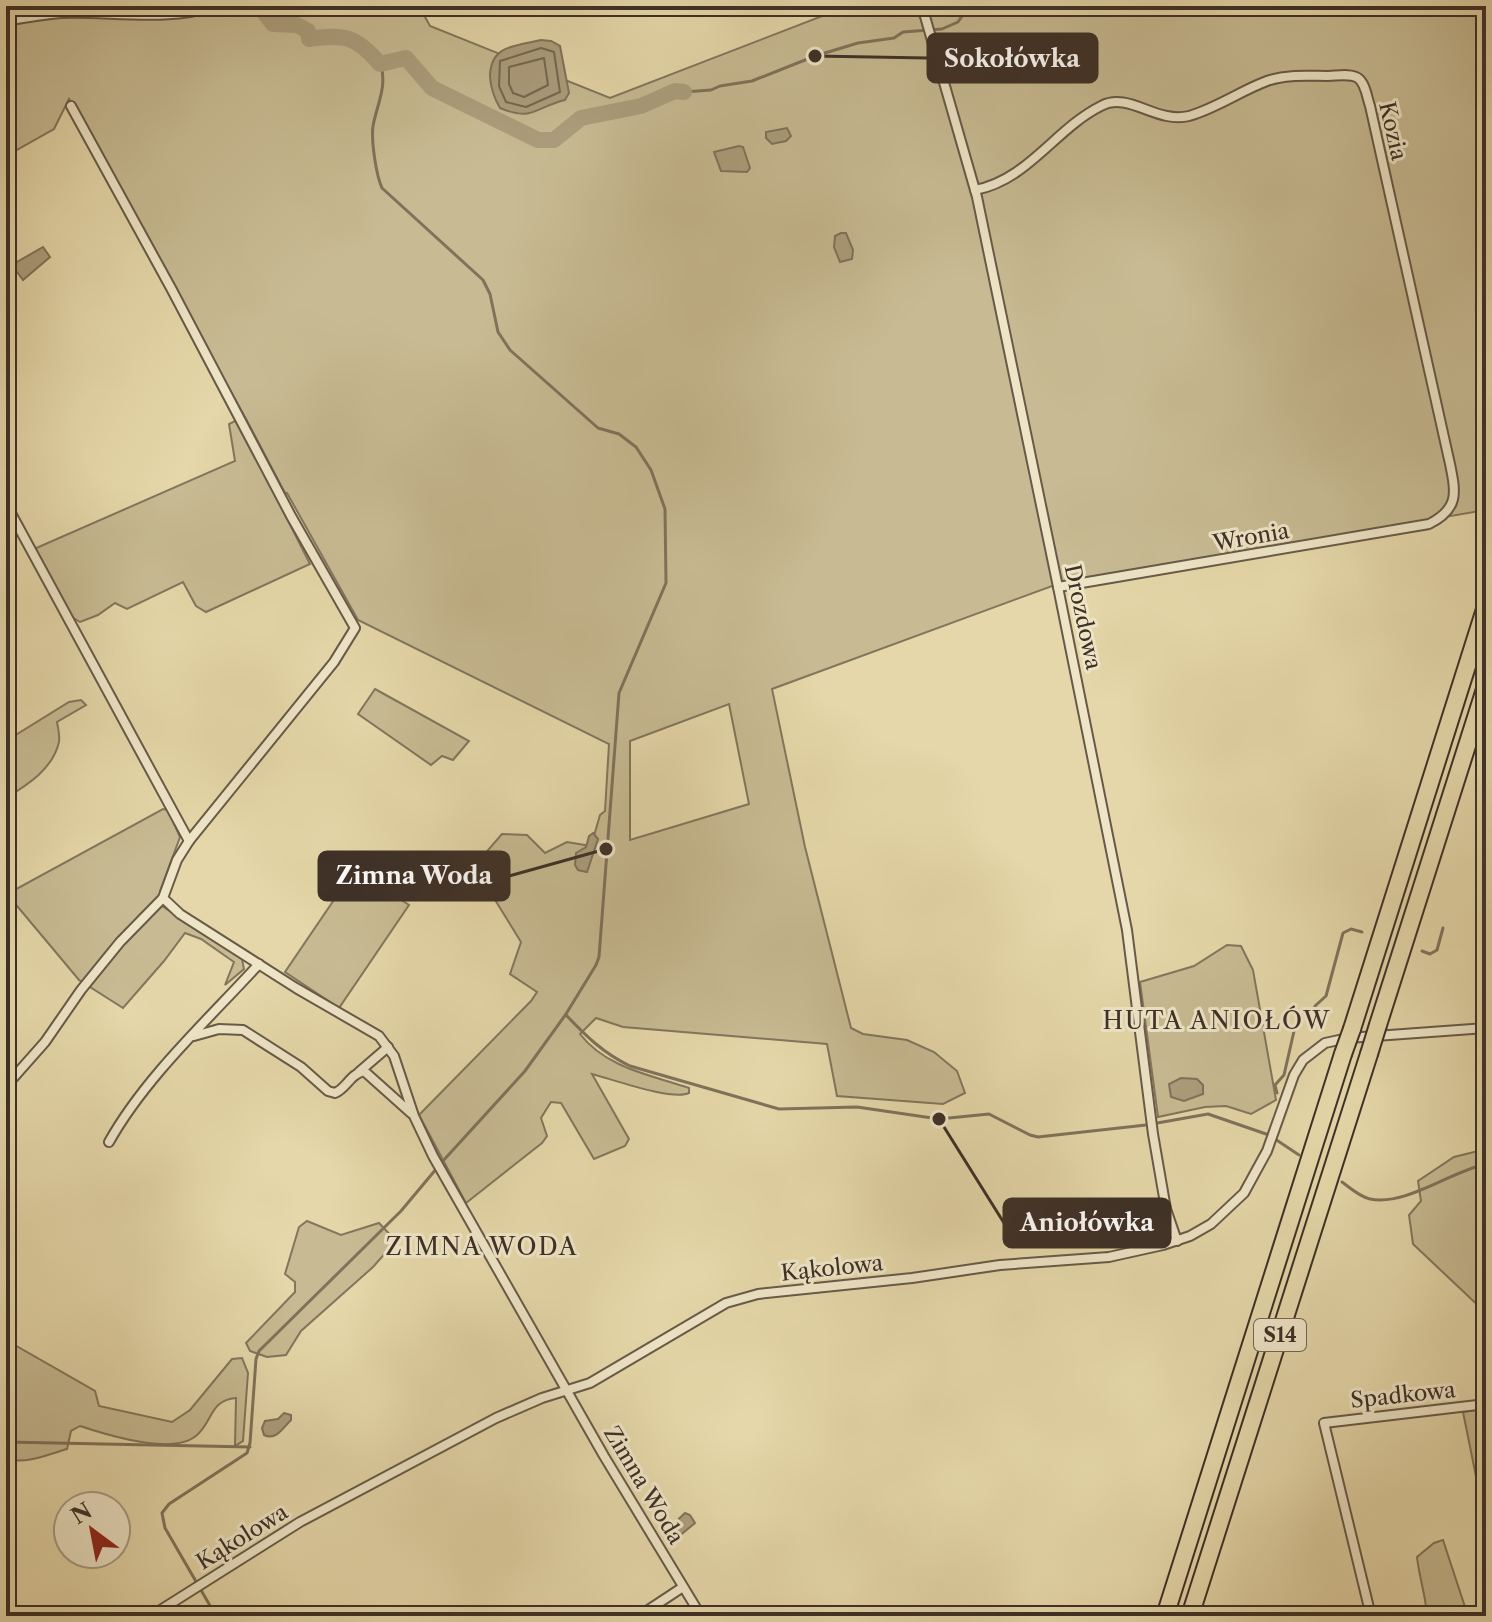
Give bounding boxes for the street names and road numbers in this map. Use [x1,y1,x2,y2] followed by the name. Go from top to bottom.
[1373,99,1413,163] street label: Kozia
[1210,517,1292,557] street label: Wronia
[1059,562,1107,673] street label: Drozdowa
[780,1249,885,1287] street label: Kąkolowa
[1254,1319,1306,1351] road number: S14
[1349,1376,1457,1414] street label: Spadkowa
[598,1421,690,1549] street label: Zimna Woda
[191,1498,293,1576] street label: Kąkolowa

